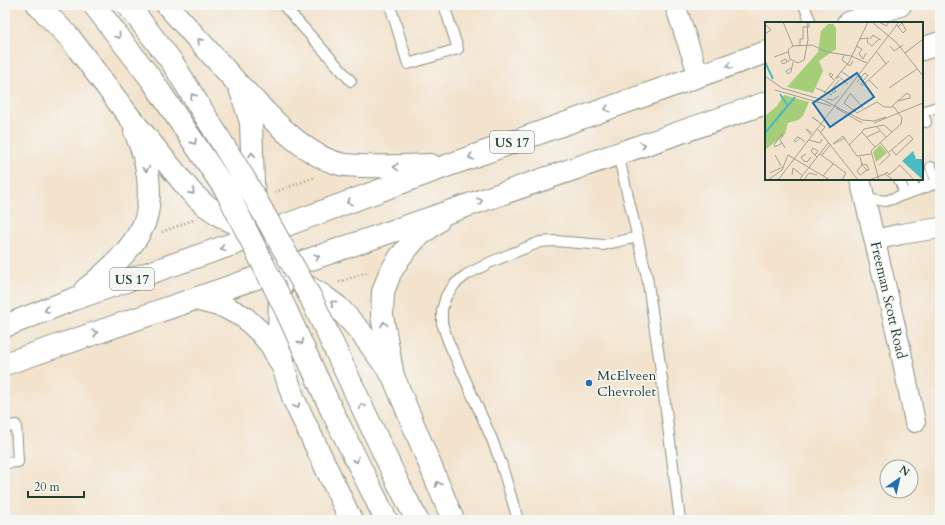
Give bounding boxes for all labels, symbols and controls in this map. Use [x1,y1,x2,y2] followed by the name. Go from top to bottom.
[765,22,923,180] inset map
[113,31,120,38] one-way arrow
[198,39,205,46] one-way arrow
[726,61,733,69] one-way arrow
[190,93,197,100] one-way arrow
[603,104,610,113] one-way arrow
[490,131,534,153] road number: US 17
[189,137,196,144] one-way arrow
[639,142,646,150] one-way arrow
[248,152,256,158] one-way arrow
[468,152,475,161] one-way arrow
[393,162,399,171] one-way arrow
[141,166,150,172] one-way arrow
[187,187,194,194] one-way arrow
[346,197,353,205] one-way arrow
[476,198,483,206] one-way arrow
[866,240,911,361] street label: Freeman Scott Road
[219,243,226,252] one-way arrow
[314,254,321,262] one-way arrow
[110,268,154,290] road number: US 17
[330,301,337,308] one-way arrow
[44,305,51,313] one-way arrow
[380,321,388,327] one-way arrow
[91,329,98,338] one-way arrow
[296,338,304,346] one-way arrow
[597,366,657,401] place label: McElveen Chevrolet
[584,378,594,388] marker: McElveen Chevrolet
[292,402,300,409] one-way arrow
[359,403,367,411] one-way arrow
[351,456,359,463] one-way arrow
[879,459,919,499] north arrow
[896,462,913,480] text: N
[28,473,84,499] scale bar
[34,479,61,495] text: 20 m
[434,481,442,488] one-way arrow

